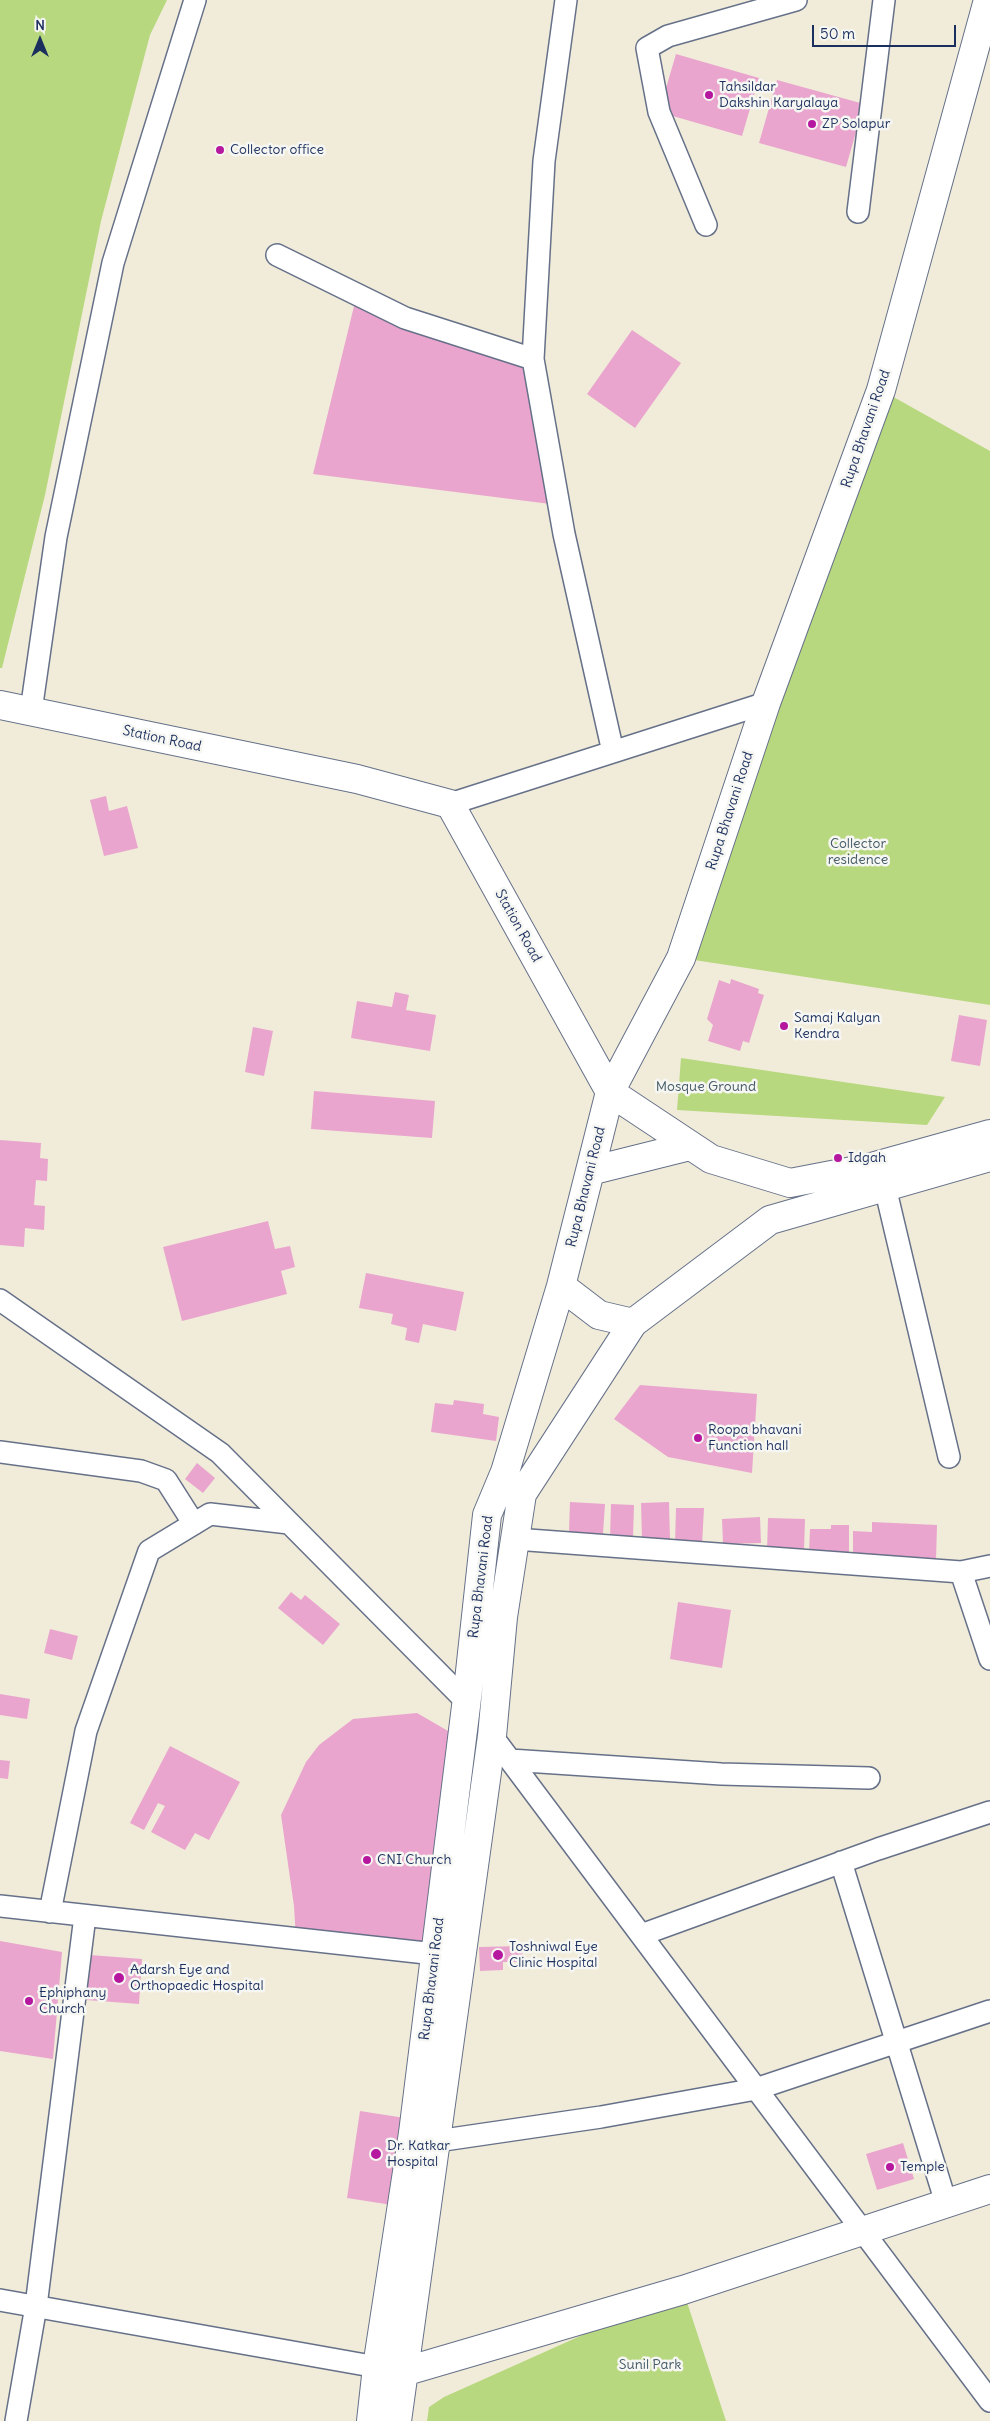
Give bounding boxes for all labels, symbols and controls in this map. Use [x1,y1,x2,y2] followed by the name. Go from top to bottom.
[15,15,65,65] north arrow
[815,15,959,47] scale bar
[35,16,45,34] text: N
[820,24,855,43] text: 50 m
[719,79,838,111] place label: Tahsildar Dakshin Karyalaya
[703,89,715,101] marker: Tahsildar Dakshin Karyalaya
[822,116,890,132] place label: ZP Solapur
[806,118,818,130] marker: ZP Solapur
[230,142,324,158] place label: Collector office
[214,144,226,156] marker: Collector office
[838,368,894,490] street label: Rupa Bhavani Road
[121,722,203,756] street label: Station Road
[703,750,757,872] street label: Rupa Bhavani Road
[828,836,888,869] park label: Collector residence
[491,887,545,965] street label: Station Road
[794,1010,880,1042] place label: Samaj Kalyan Kendra
[778,1020,790,1032] marker: Samaj Kalyan Kendra
[656,1079,756,1095] park label: Mosque Ground
[563,1125,609,1249] street label: Rupa Bhavani Road
[848,1150,886,1166] place label: Idgah
[832,1152,844,1164] marker: Idgah
[708,1422,802,1454] place label: Roopa bhavani Function hall
[692,1432,704,1444] marker: Roopa bhavani Function hall
[465,1515,497,1639] street label: Rupa Bhavani Road
[377,1852,452,1868] place label: CNI Church
[361,1854,373,1866] marker: CNI Church
[416,1917,448,2041] street label: Rupa Bhavani Road
[509,1939,598,1971] place label: Toshniwal Eye Clinic Hospital
[491,1948,505,1962] marker: Toshniwal Eye Clinic Hospital
[130,1962,264,1994] place label: Adarsh Eye and Orthopaedic Hospital
[112,1971,126,1985] marker: Adarsh Eye and Orthopaedic Hospital
[39,1985,106,2018] place label: Ephiphany Church
[23,1995,35,2007] marker: Ephiphany Church
[387,2138,450,2170] place label: Dr. Katkar Hospital
[369,2147,383,2161] marker: Dr. Katkar Hospital
[900,2159,945,2175] place label: Temple
[884,2161,896,2173] marker: Temple
[619,2357,681,2373] park label: Sunil Park

